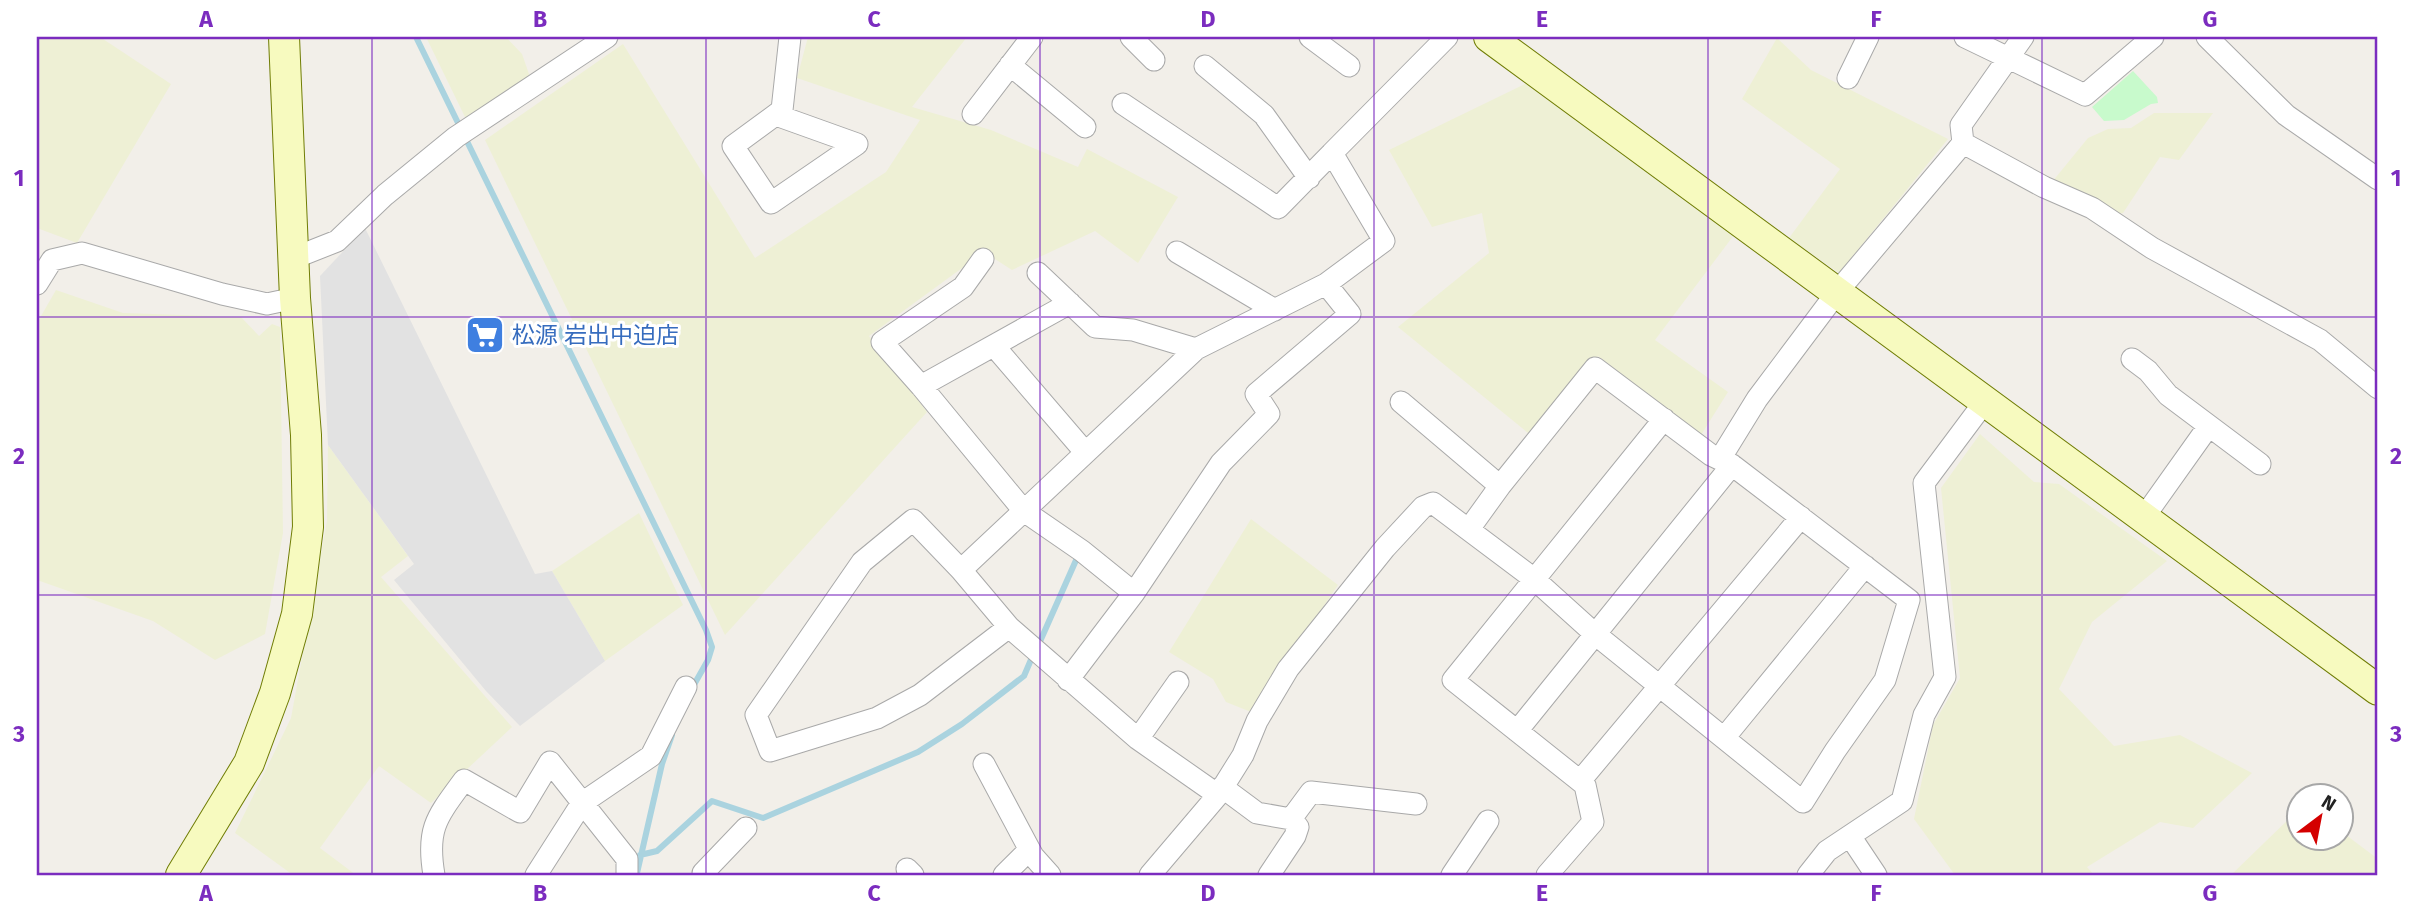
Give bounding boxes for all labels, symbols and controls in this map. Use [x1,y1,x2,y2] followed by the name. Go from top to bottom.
[198,5,213,33] text: A
[533,5,547,33] text: B
[867,5,881,33] text: C
[1201,5,1216,33] text: D
[1536,5,1548,33] text: E
[1870,5,1882,33] text: F
[2203,5,2217,33] text: G
[14,164,24,192] text: 1
[2391,164,2401,192] text: 1
[464,314,506,356] supermarket icon: 松源 岩出中迫店
[512,321,679,349] place label: 松源 岩出中迫店
[13,442,25,470] text: 2
[2390,442,2402,470] text: 2
[12,720,25,748] text: 3
[2389,720,2402,748] text: 3
[2286,782,2356,852] north arrow
[2317,790,2340,816] text: N
[198,879,213,907] text: A
[533,879,547,907] text: B
[867,879,881,907] text: C
[1201,879,1216,907] text: D
[1536,879,1548,907] text: E
[1870,879,1882,907] text: F
[2203,879,2217,907] text: G

